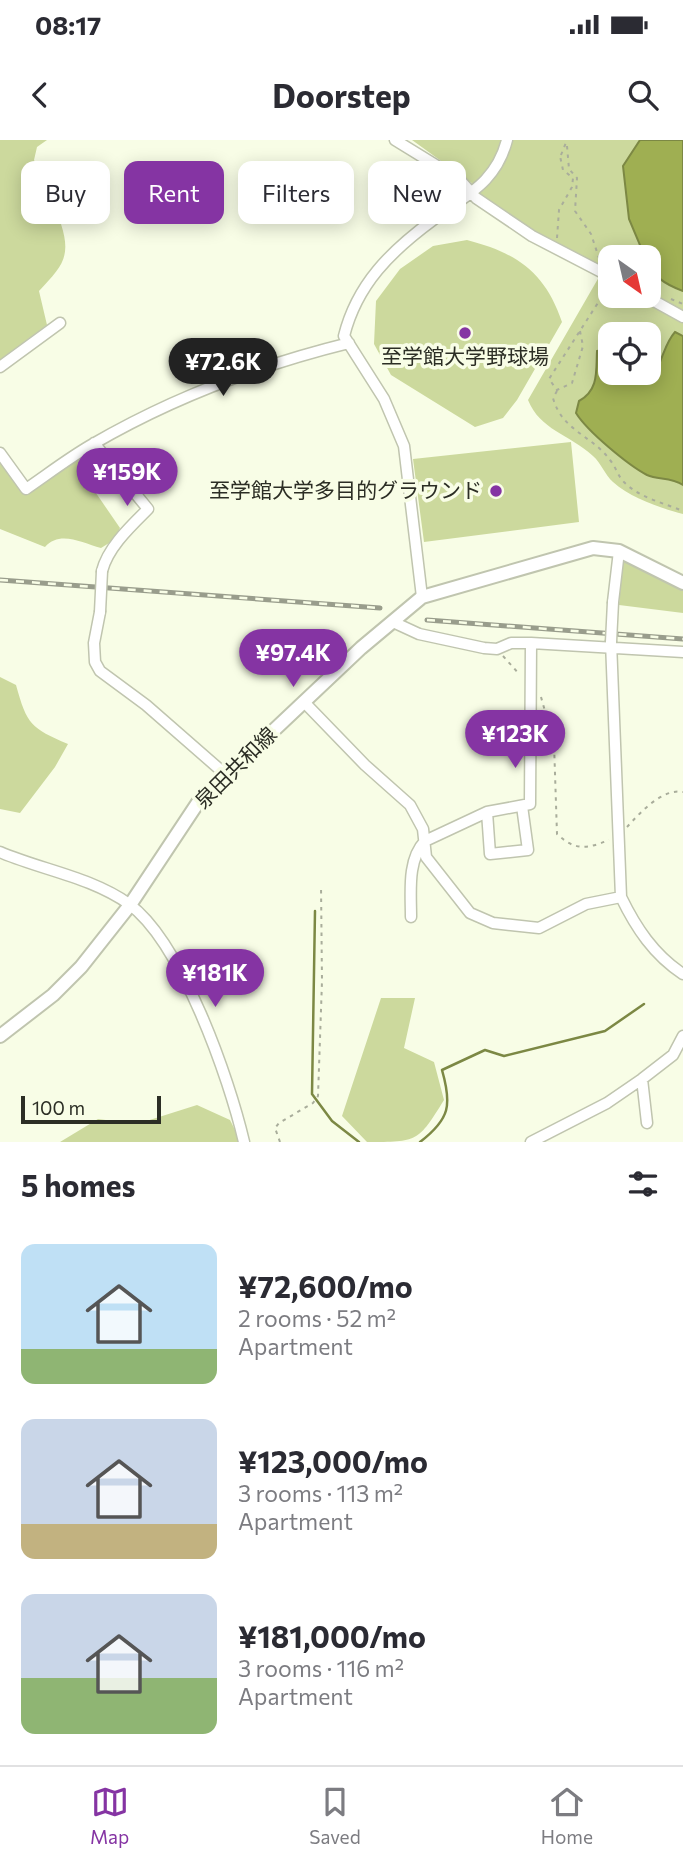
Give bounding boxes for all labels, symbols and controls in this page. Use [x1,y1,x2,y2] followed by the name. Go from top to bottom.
[35,9,101,40] text: 08:17
[272,75,411,115] text: Doorstep
[21,76,59,114] icon: back
[624,76,662,114] icon: search
[21,161,110,224] chip: Buy
[124,161,224,224] chip: Rent
[238,161,354,224] chip: Filters
[368,161,466,224] chip: New
[598,245,662,308] north arrow
[598,245,661,385] map controls
[598,322,661,385] button: locate
[457,325,473,341] marker: 至学館大学野球場
[166,338,280,398] pin: ¥72.6K
[381,343,549,368] place label: 至学館大学野球場
[185,347,261,375] text: ¥72.6K
[78,448,176,508] pin: ¥159K
[93,457,161,485] text: ¥159K
[209,477,482,502] place label: 至学館大学多目的グラウンド
[488,483,504,499] marker: 至学館大学多目的グラウンド
[236,630,350,689] pin: ¥97.4K
[255,638,331,666] text: ¥97.4K
[466,710,564,770] pin: ¥123K
[481,719,549,747] text: ¥123K
[189,721,281,813] street label: 泉田共和線
[166,950,264,1009] pin: ¥181K
[182,958,248,986] text: ¥181K
[21,1093,161,1125] scale bar
[32,1096,85,1119] text: 100 m
[624,1165,662,1203] icon: filters
[21,1166,135,1203] text: 5 homes
[238,1267,413,1304] text: ¥72,600/mo
[77,1272,161,1356] icon: home
[238,1304,396,1332] text: 2 rooms · 52 m²
[238,1332,353,1360] text: Apartment
[238,1442,428,1479] text: ¥123,000/mo
[77,1447,161,1531] icon: home
[238,1479,403,1507] text: 3 rooms · 113 m²
[238,1507,353,1535] text: Apartment
[238,1617,426,1654] text: ¥181,000/mo
[77,1622,161,1706] icon: home
[238,1654,404,1682] text: 3 rooms · 116 m²
[238,1682,353,1710] text: Apartment
[90,1783,129,1848] tab: Map
[309,1783,361,1848] tab: Saved
[541,1783,593,1848] tab: Home

